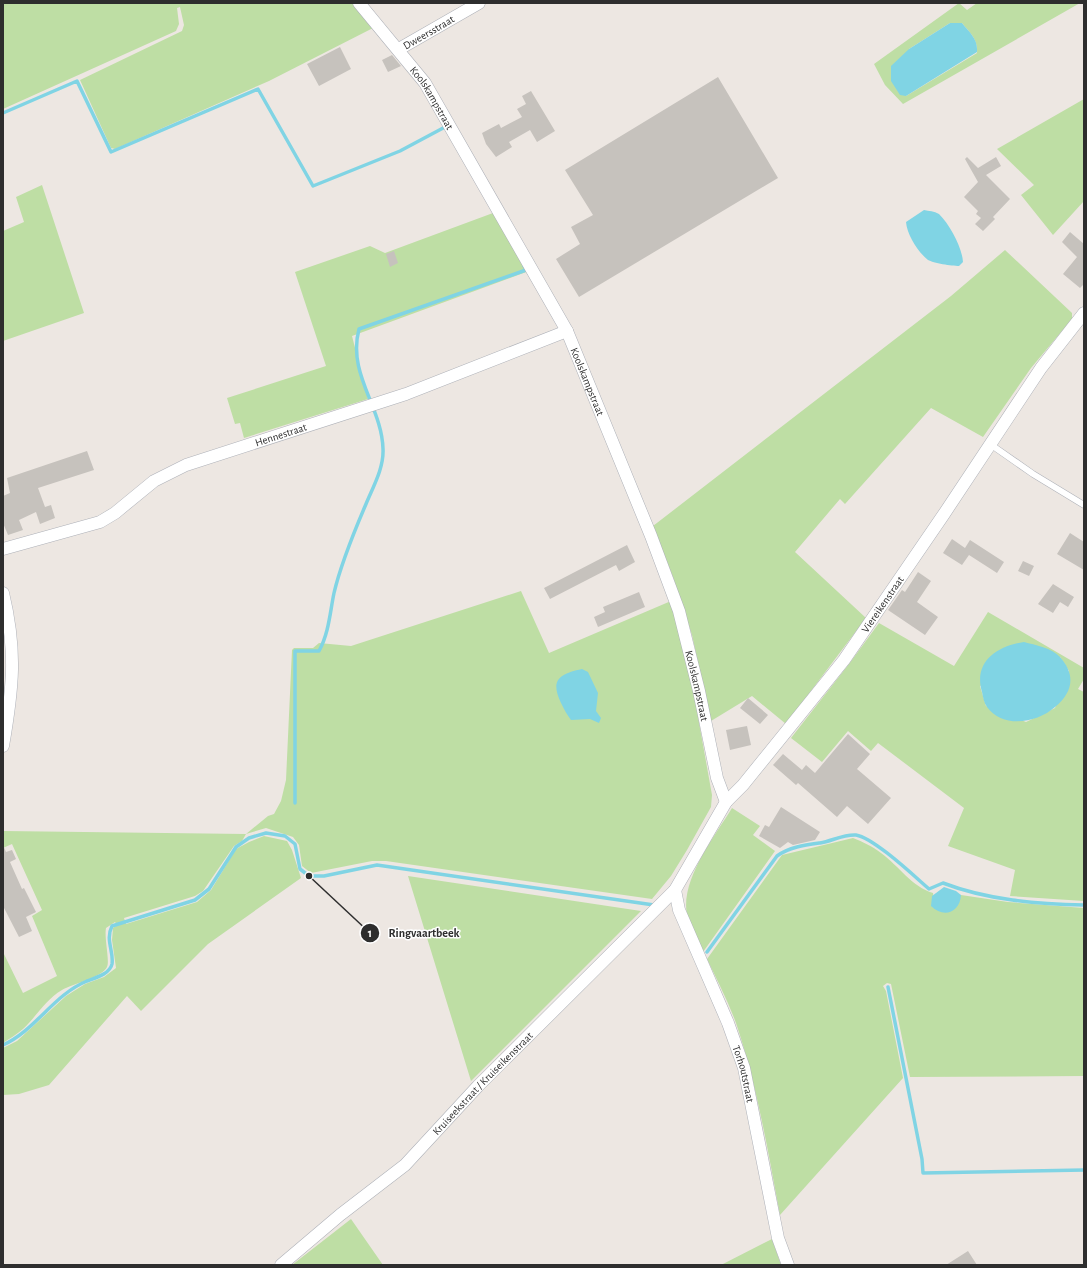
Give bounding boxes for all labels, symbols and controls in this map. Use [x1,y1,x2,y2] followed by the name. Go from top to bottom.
[401,13,456,51] street label: Dweersstraat
[408,64,456,132] street label: Koolskampstraat
[569,346,607,417] street label: Koolskampstraat
[254,421,308,448] street label: Hennestraat
[859,574,906,634] street label: Viereikenstraat
[684,649,711,723] street label: Koolskampstraat
[360,921,467,945] callout: Ringvaartbeek
[368,927,372,939] text: 1
[388,927,460,939] text: Ringvaartbeek
[430,1029,535,1137] street label: Kruiseekstraat / Kruiseikenstraat
[731,1044,756,1104] street label: Torhoutstraat

